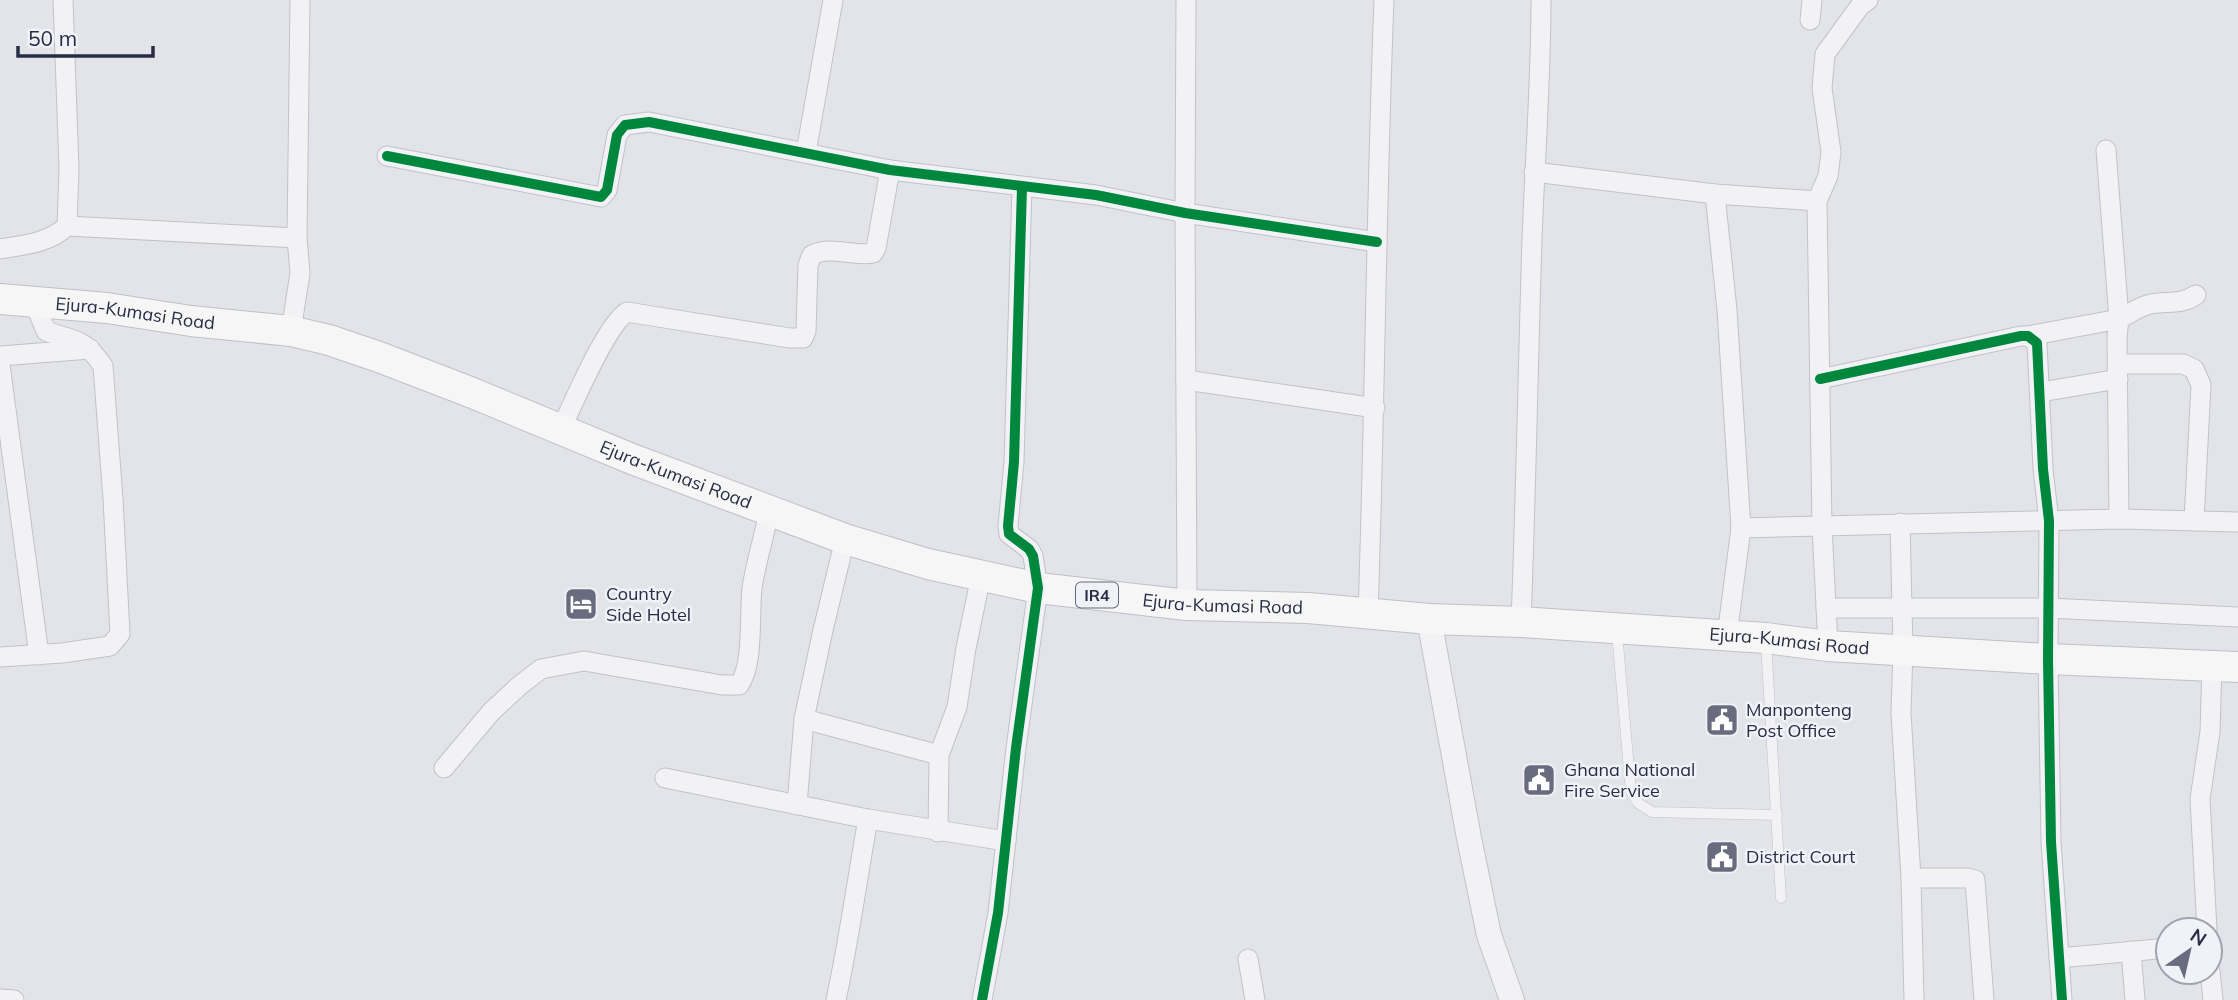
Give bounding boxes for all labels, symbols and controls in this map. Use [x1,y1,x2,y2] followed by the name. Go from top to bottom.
[18,14,152,58] scale bar
[28,25,77,51] text: 50 m
[55,292,216,334] street label: Ejura-Kumasi Road
[597,435,755,514] street label: Ejura-Kumasi Road
[606,582,691,626] place label: Country Side Hotel
[1076,582,1118,608] road number: IR4
[562,585,600,623] hotel icon: Country Side Hotel
[1141,588,1303,619] street label: Ejura-Kumasi Road
[1709,622,1870,659] street label: Ejura-Kumasi Road
[1746,698,1852,742] place label: Manponteng Post Office
[1703,701,1741,739] public building icon: Manponteng Post Office
[1564,758,1695,802] place label: Ghana National Fire Service
[1520,761,1558,799] public building icon: Ghana National Fire Service
[1703,838,1741,876] public building icon: District Court
[1746,845,1855,868] place label: District Court
[2154,916,2224,986] north arrow
[2186,923,2211,951] text: N

